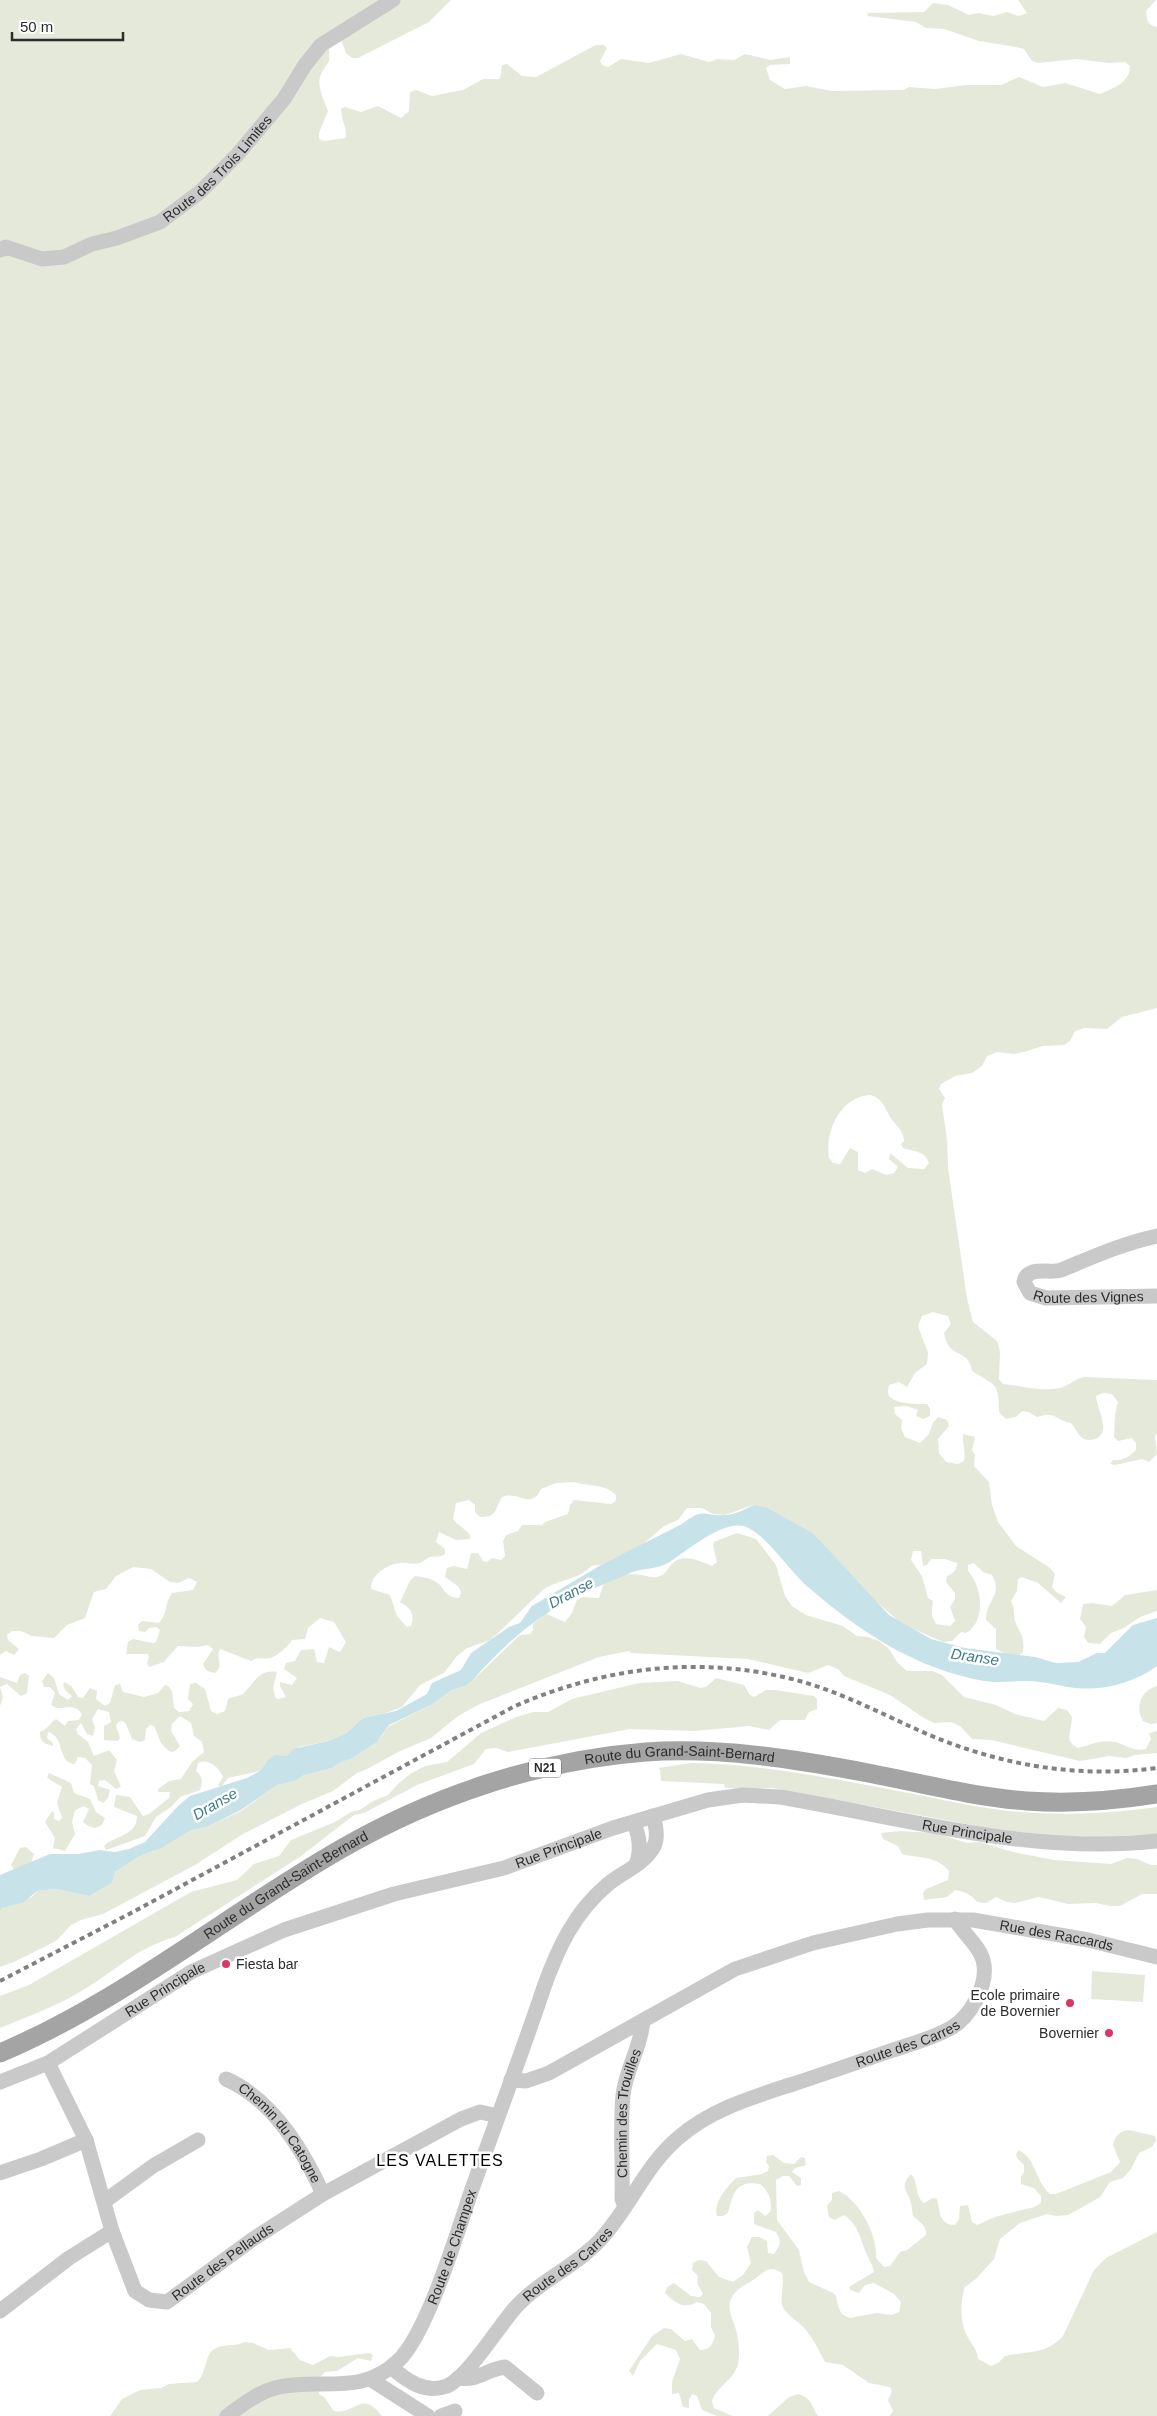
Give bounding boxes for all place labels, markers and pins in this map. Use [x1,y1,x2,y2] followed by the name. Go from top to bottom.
[236,1956,299,1972] place label: Fiesta bar
[220,1958,232,1970] marker: Fiesta bar
[971,1987,1060,2019] place label: Ecole primaire de Bovernier
[1064,1997,1076,2009] marker: Ecole primaire de Bovernier
[1039,2025,1099,2041] place label: Bovernier
[1103,2027,1115,2039] marker: Bovernier

